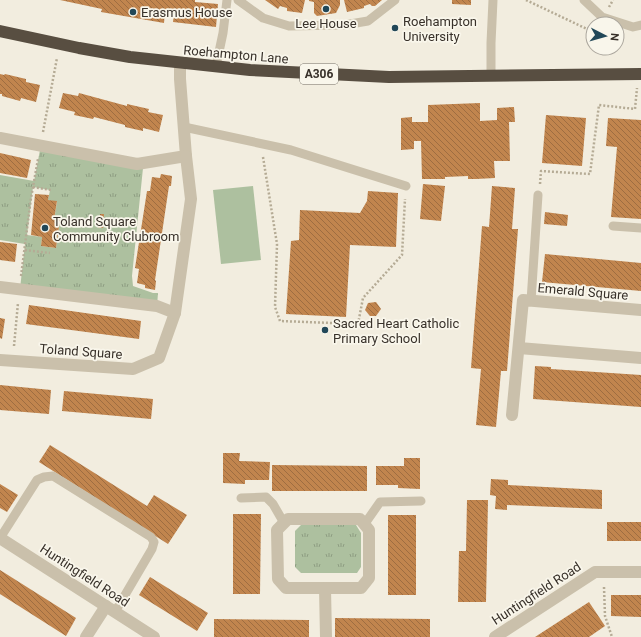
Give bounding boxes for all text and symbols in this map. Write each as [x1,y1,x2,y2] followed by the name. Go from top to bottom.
[321,4,331,14] marker: Lee House
[141,5,232,20] place label: Erasmus House
[128,7,138,17] marker: Erasmus House
[403,14,477,44] place label: Roehampton University
[295,16,357,31] place label: Lee House
[585,16,625,56] north arrow
[390,23,400,33] marker: Roehampton University
[608,32,621,42] text: N
[183,42,289,67] street label: Roehampton Lane
[300,64,338,84] road number: A306
[53,214,179,244] place label: Toland Square Community Clubroom
[40,223,50,233] marker: Toland Square Community Clubroom
[537,280,629,303] street label: Emerald Square
[333,316,459,346] place label: Sacred Heart Catholic Primary School
[320,325,330,335] marker: Sacred Heart Catholic Primary School
[39,341,123,362] street label: Toland Square
[37,541,132,610] street label: Huntingfield Road
[489,559,584,628] street label: Huntingfield Road

